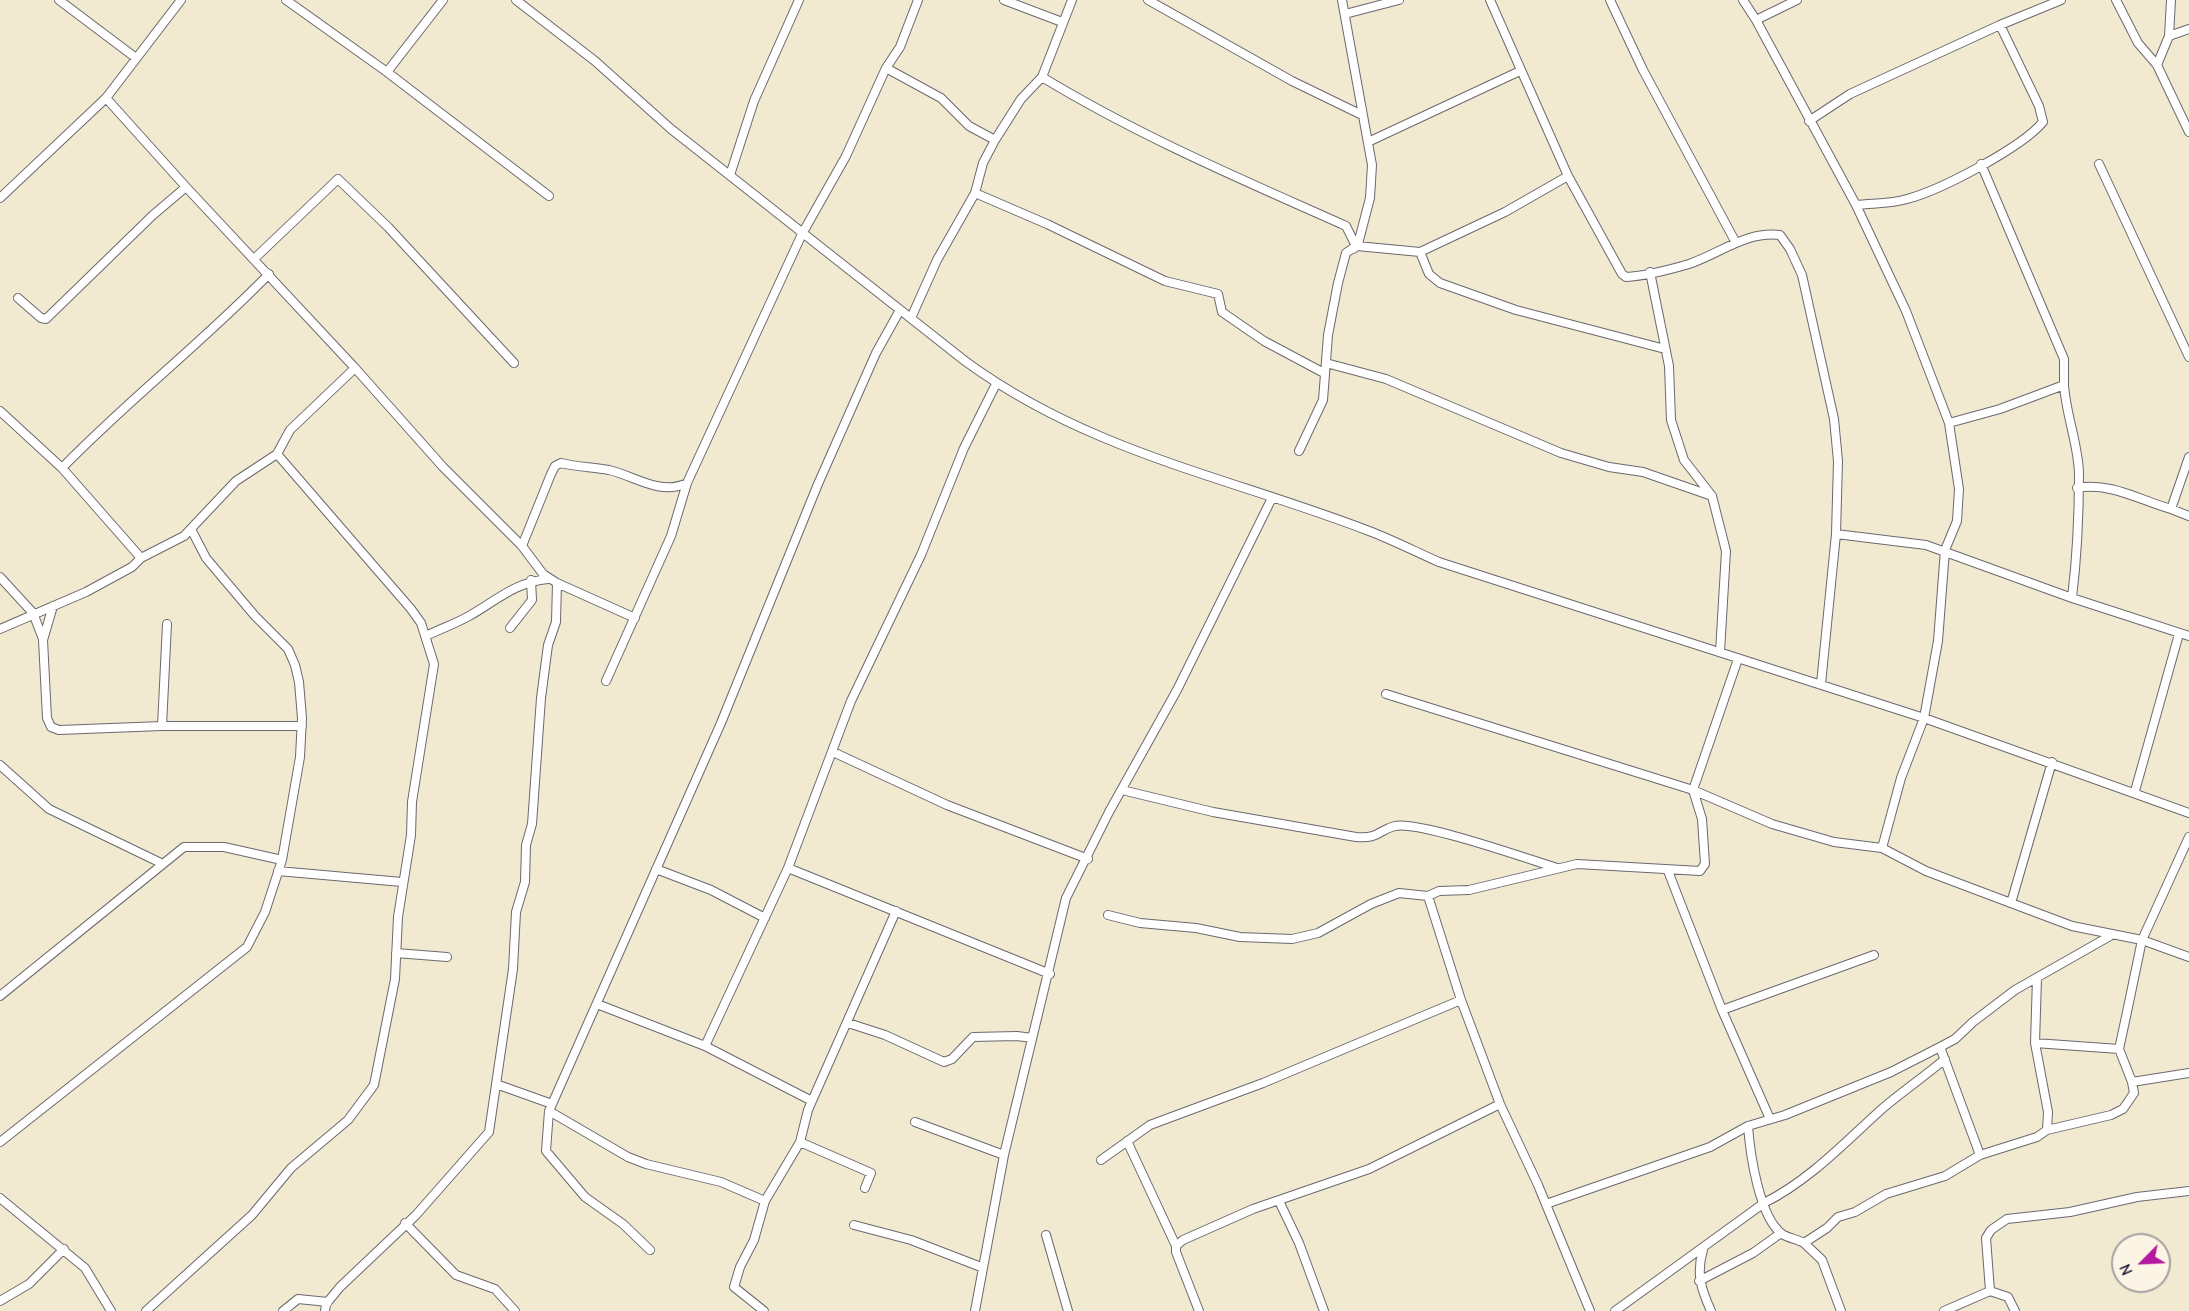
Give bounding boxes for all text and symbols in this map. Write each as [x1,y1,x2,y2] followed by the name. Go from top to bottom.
[2111,1233,2171,1293] north arrow
[2116,1261,2137,1278] text: N

